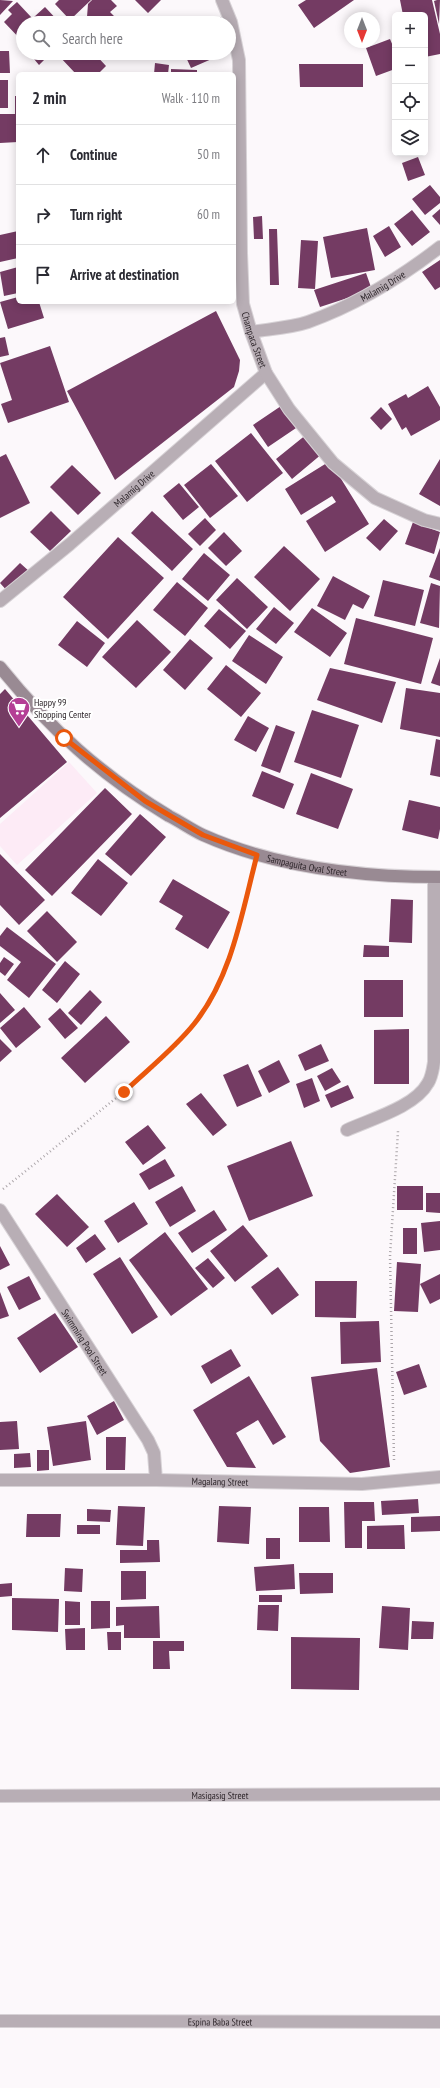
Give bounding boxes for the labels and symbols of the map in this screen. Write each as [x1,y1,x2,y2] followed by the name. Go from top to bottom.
[344,12,380,48] north arrow
[358,268,408,305] street label: Malamig Drive
[239,310,270,370] street label: Champaca Street
[111,467,157,510] street label: Malamig Drive
[6,695,32,728] supermarket icon: Happy 99 Shopping Center
[34,696,91,721] place label: Happy 99 Shopping Center
[55,729,73,747] route start
[265,852,348,879] street label: Sampaguita Oval Street
[115,1083,133,1101] route end
[58,1307,111,1378] street label: Swimming Pool Street
[192,1475,249,1489] street label: Magalang Street
[191,1789,249,1802] street label: Masigasig Street
[188,2015,253,2029] street label: Espina Baba Street

